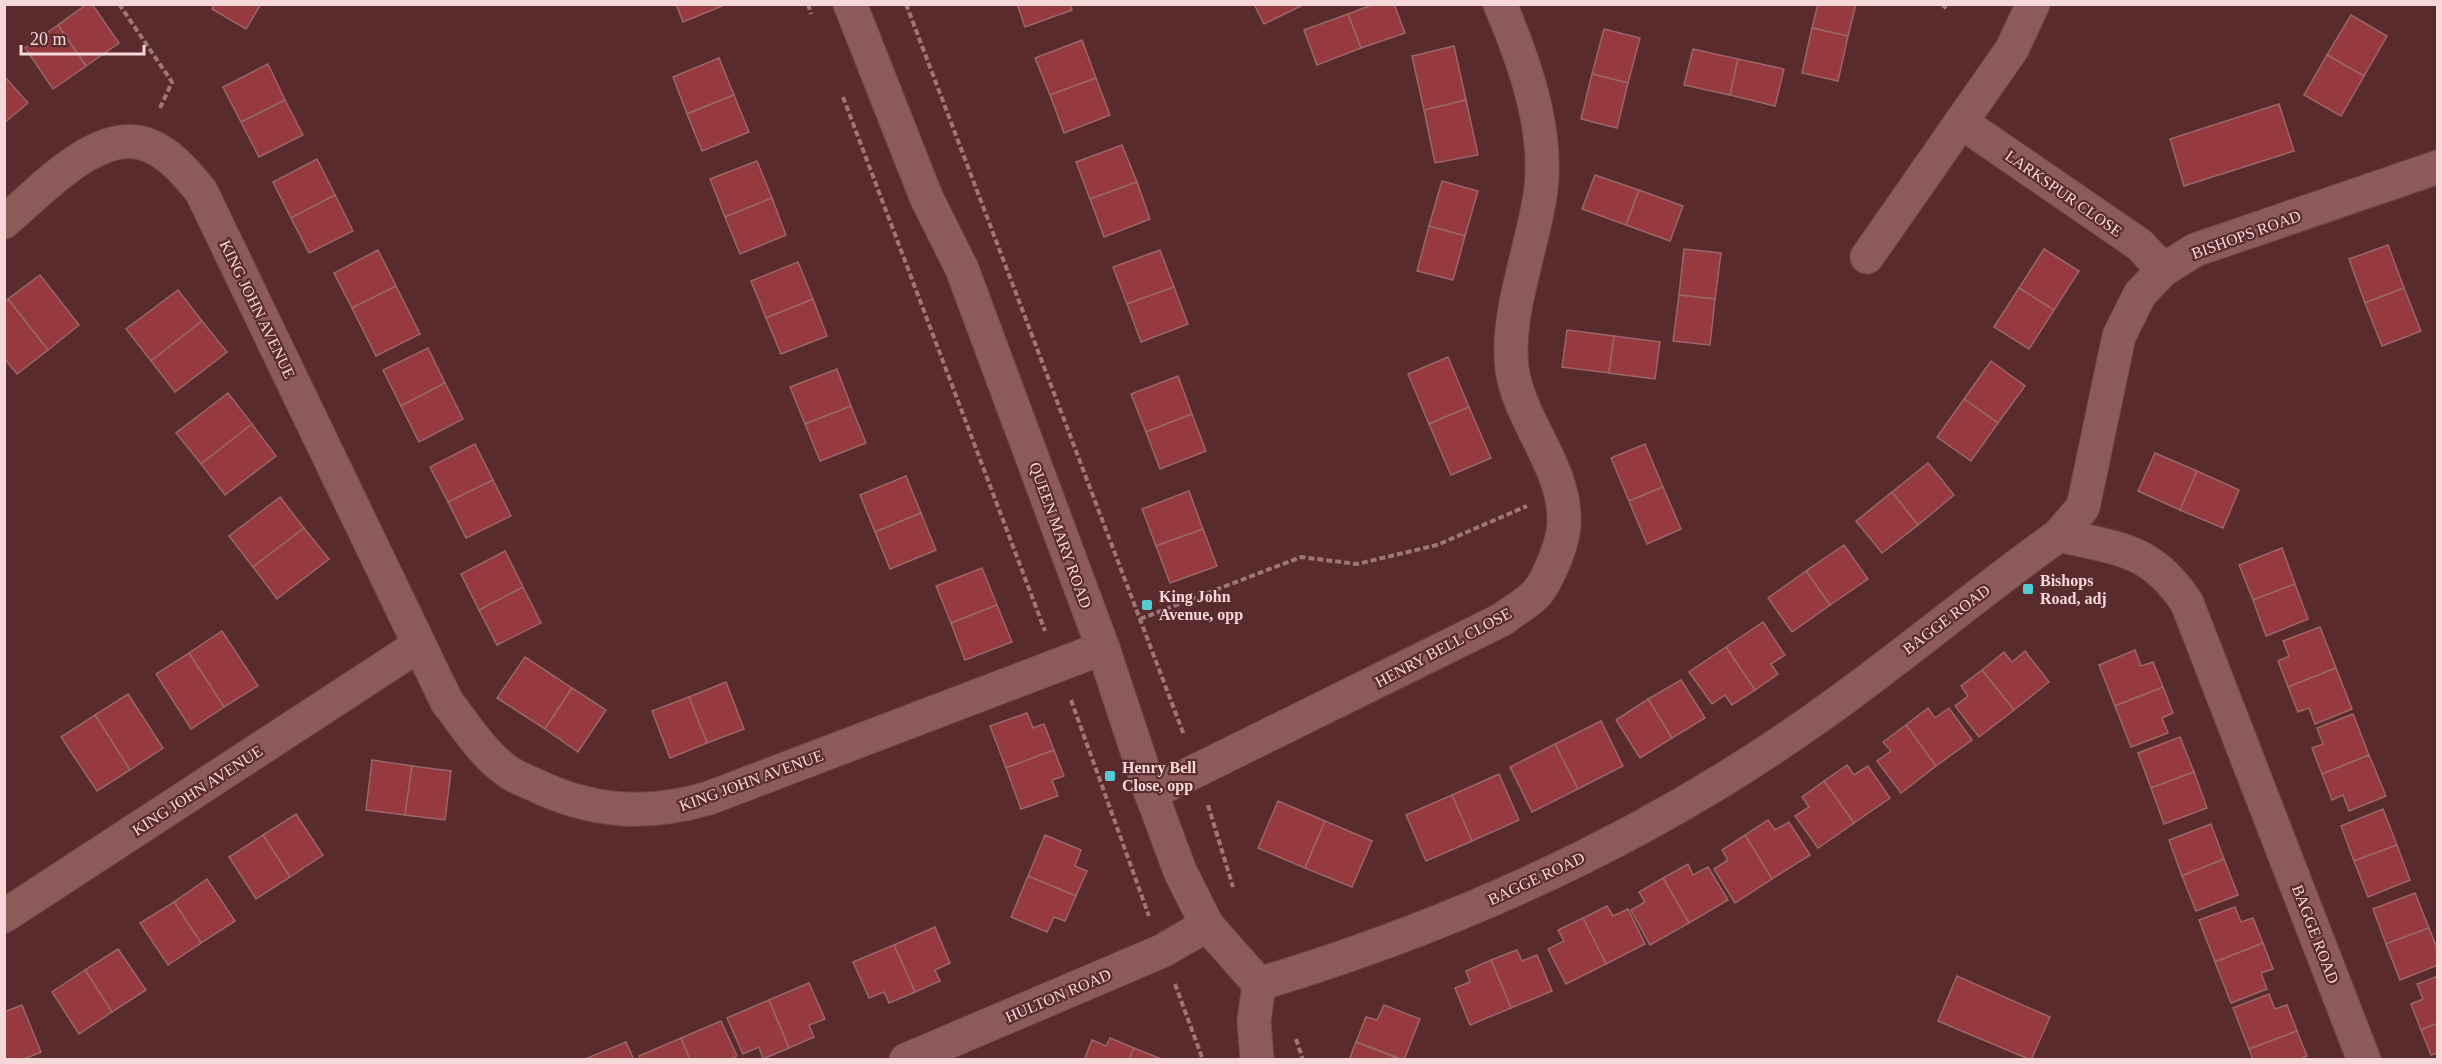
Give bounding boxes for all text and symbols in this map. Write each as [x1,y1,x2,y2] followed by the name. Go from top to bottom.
[21,18,144,56] scale bar
[30,29,67,49] text: 20 m
[2002,147,2125,240] street label: LARKSPUR CLOSE
[2189,207,2303,262] street label: BISHOPS ROAD
[217,237,298,381] street label: KING JOHN AVENUE
[1026,460,1095,610] street label: QUEEN MARY ROAD
[2040,572,2107,608] place label: Bishops Road, adj
[1899,581,1993,658] street label: BAGGE ROAD
[2021,582,2035,596] marker: Bishops Road, adj
[1159,588,1243,624] place label: King John Avenue, opp
[1140,598,1154,612] marker: King John Avenue, opp
[1372,604,1514,691] street label: HENRY BELL CLOSE
[129,742,266,839] street label: KING JOHN AVENUE
[677,747,825,814] street label: KING JOHN AVENUE
[1122,759,1197,795] place label: Henry Bell Close, opp
[1103,769,1117,783] marker: Henry Bell Close, opp
[1485,849,1587,908] street label: BAGGE ROAD
[2289,882,2342,986] street label: BAGGE ROAD
[1003,965,1114,1025] street label: HULTON ROAD

